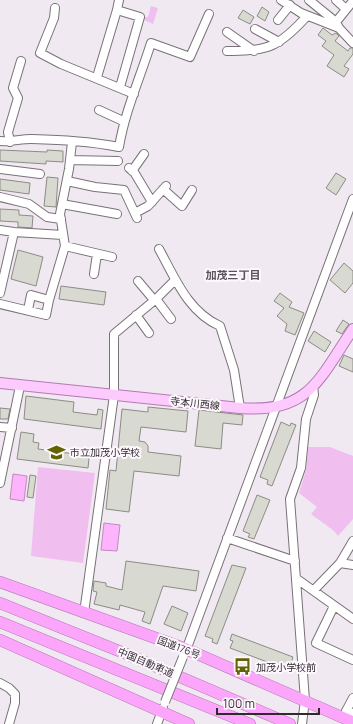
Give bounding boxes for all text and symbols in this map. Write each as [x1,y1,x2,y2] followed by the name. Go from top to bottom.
[206,267,261,282] district label: 加茂三丁目
[169,393,221,413] street label: 寺本川西線
[47,442,67,462] school or university icon: 市立加茂小学校
[70,445,140,459] place label: 市立加茂小学校
[155,632,203,662] street label: 国道176号
[116,644,176,680] street label: 中国自動車道
[233,657,253,677] bus stop icon: 加茂小学校前
[256,660,316,674] place label: 加茂小学校前
[217,690,319,716] scale bar
[223,695,255,712] text: 100 m

